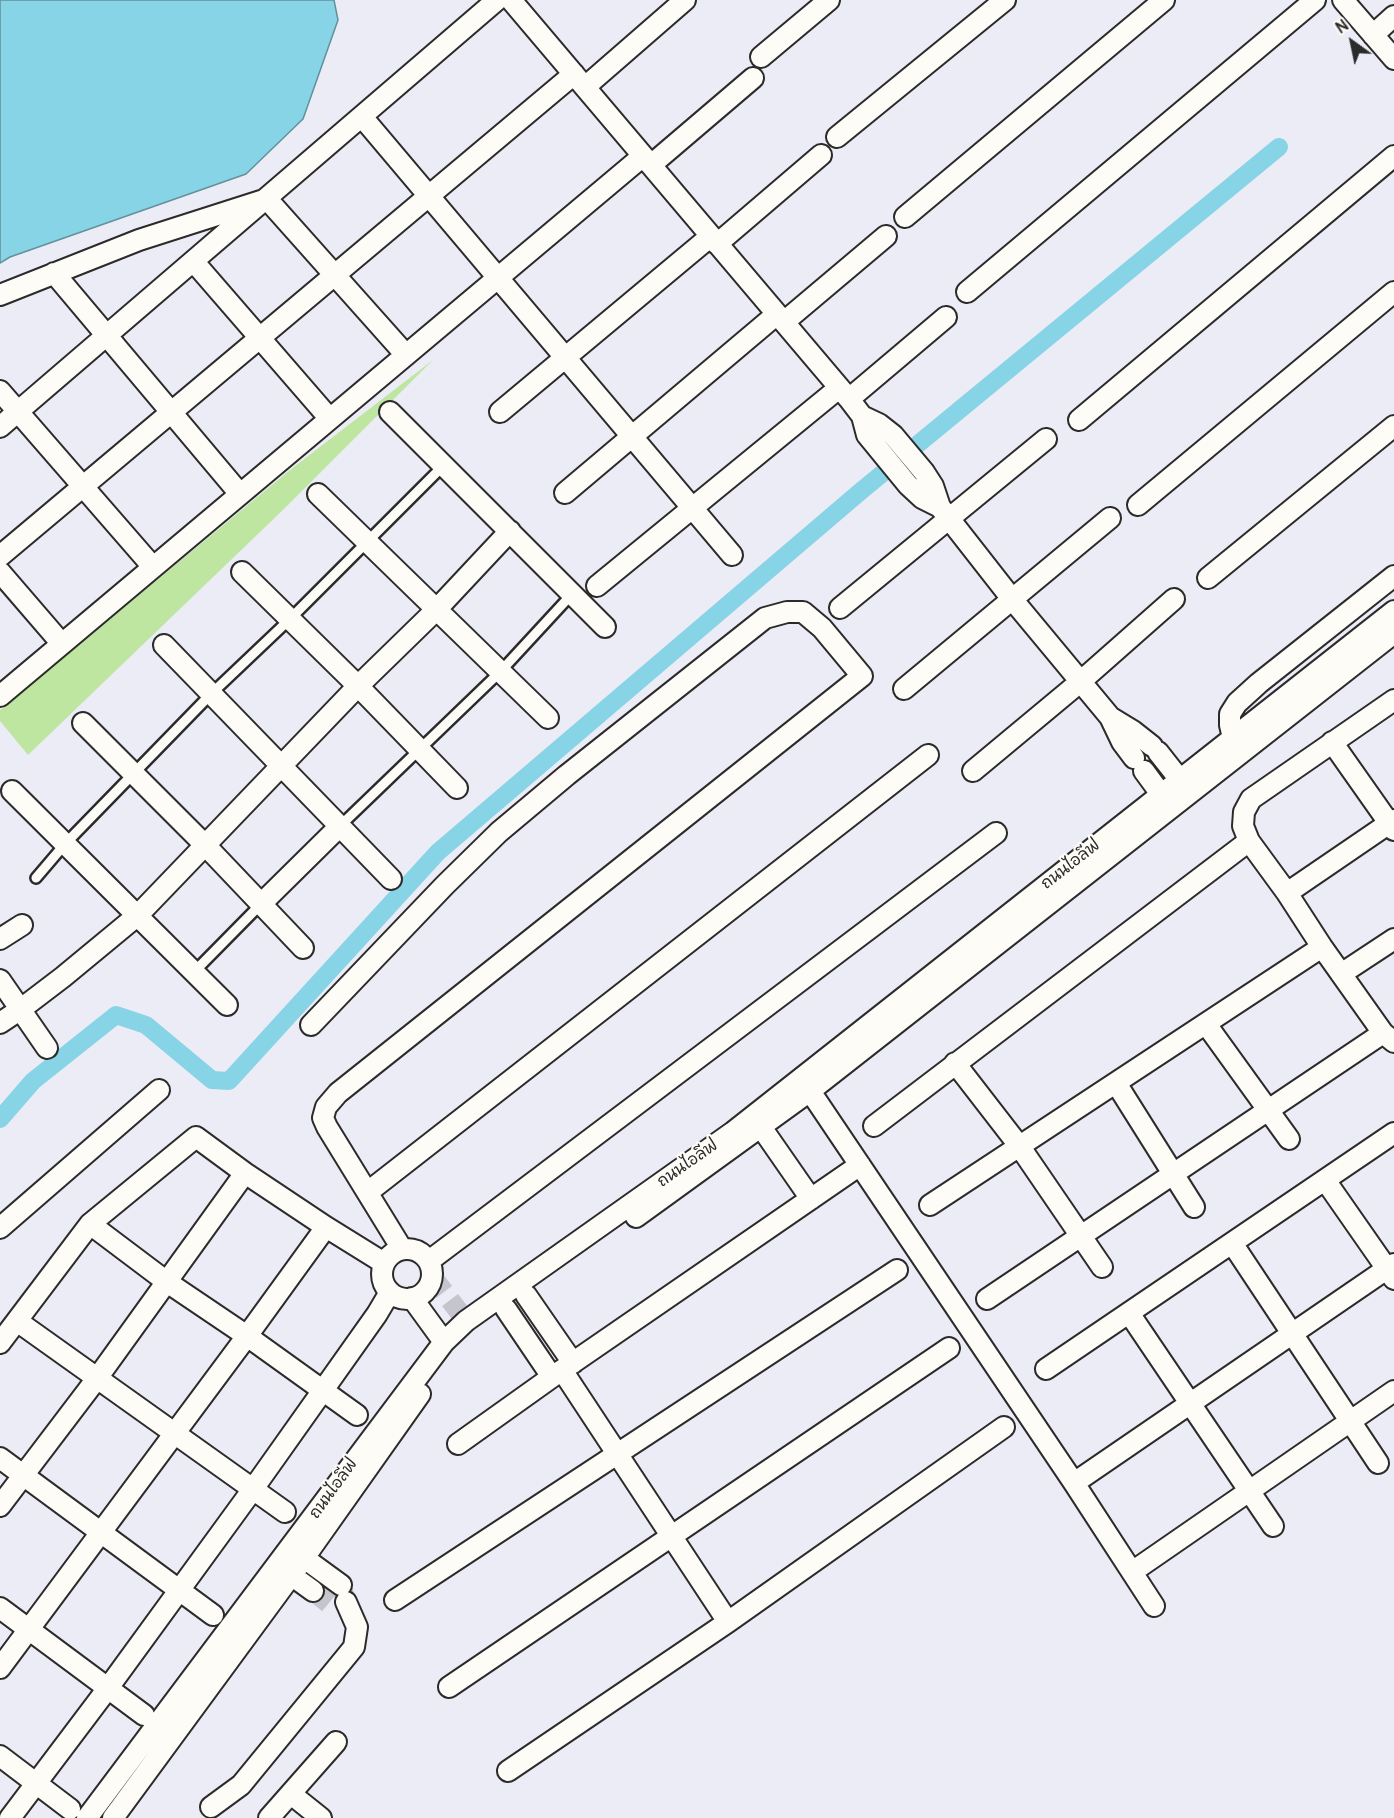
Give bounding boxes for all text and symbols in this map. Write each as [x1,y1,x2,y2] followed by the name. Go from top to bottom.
[1322,12,1382,72] north arrow
[1332,16,1352,38] text: N
[1038,836,1104,894] street label: ถนนไอลีฟ
[654,1136,722,1192] street label: ถนนไอลีฟ
[306,1455,362,1523] street label: ถนนไอลีฟ

